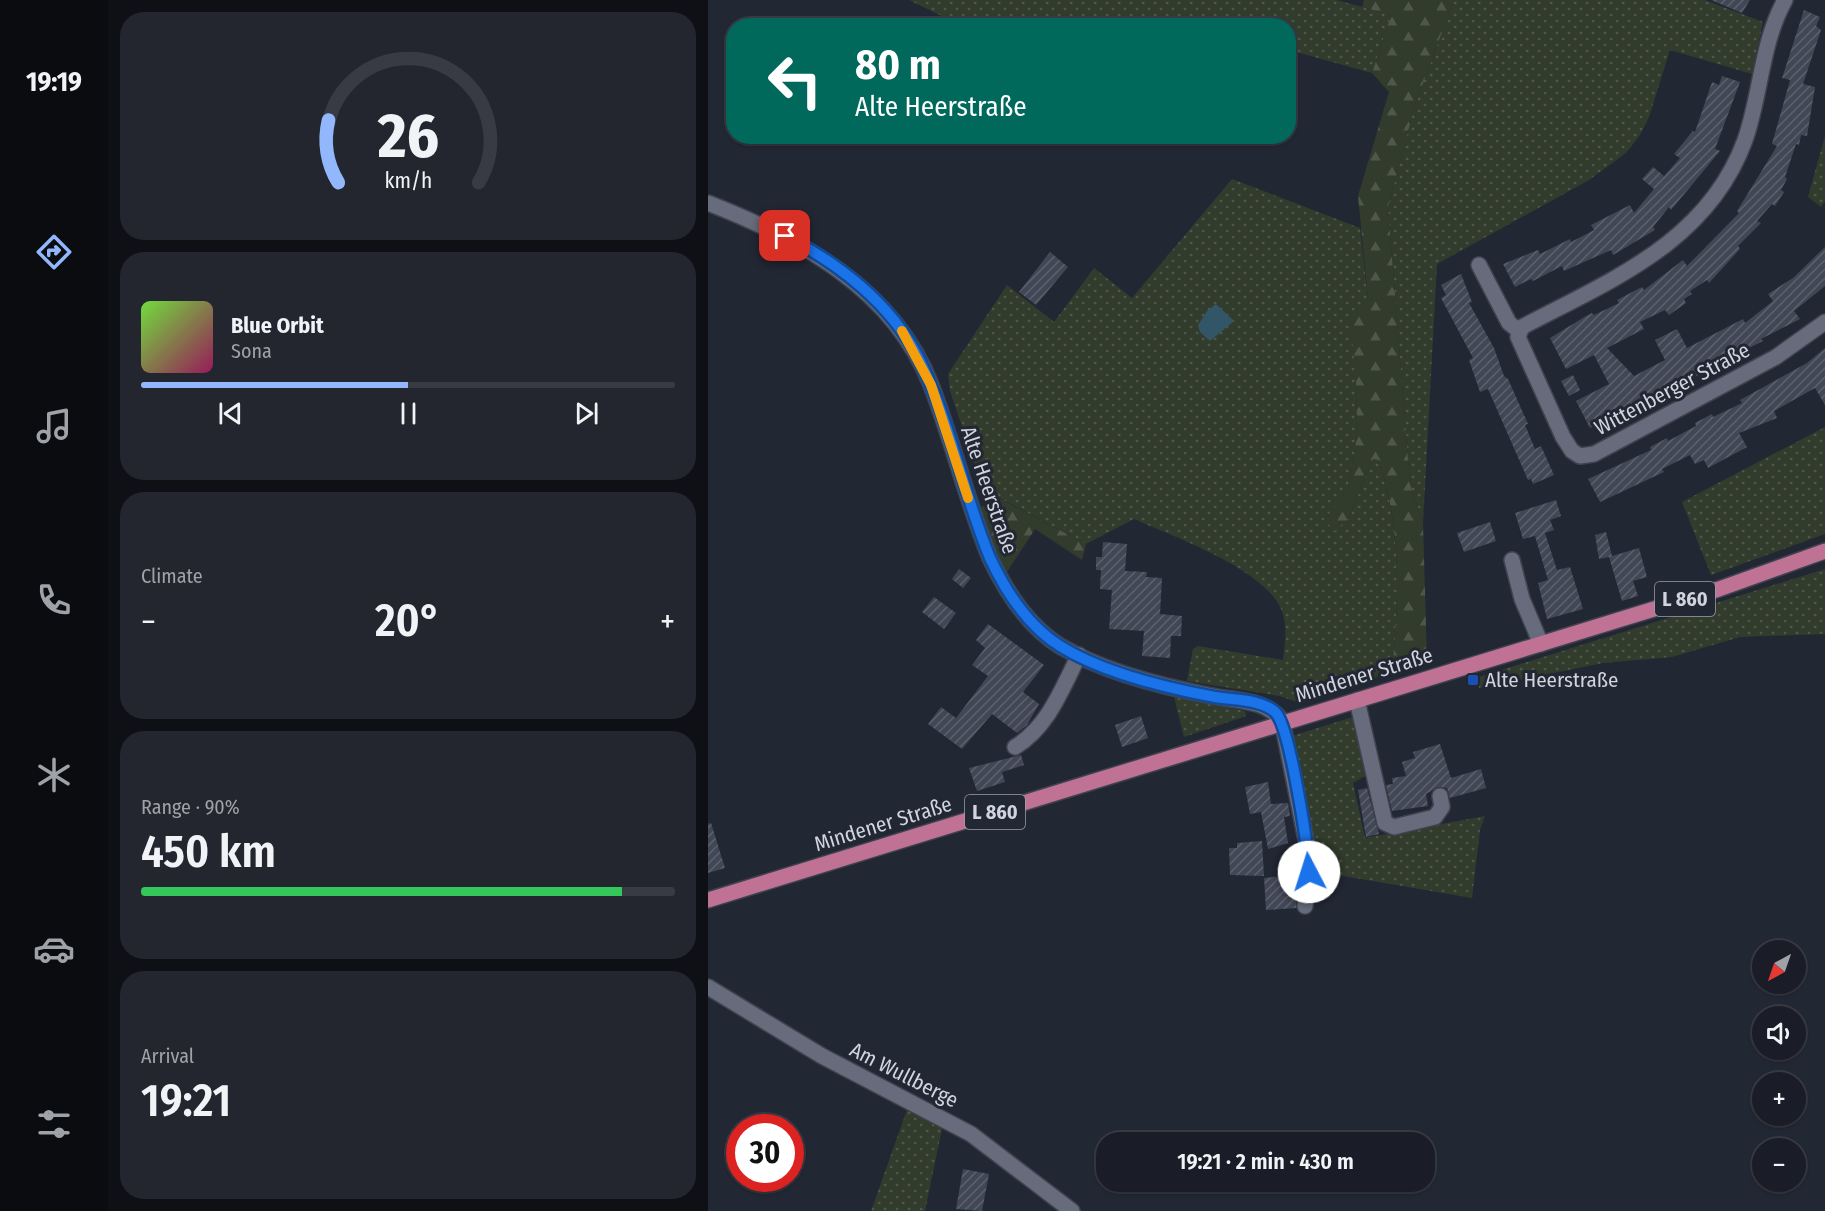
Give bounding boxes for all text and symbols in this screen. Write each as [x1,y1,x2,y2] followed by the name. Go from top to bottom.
[855,40,941,90] text: 80 m
[756,42,834,120] icon: left
[26,66,82,98] text: 19:19
[855,91,1026,123] text: Alte Heerstraße
[376,99,439,174] text: 26
[384,168,432,194] text: km/h
[759,210,810,261] pin
[768,219,801,252] icon: arrive
[33,231,75,273] icon: directions
[231,312,324,339] text: Blue Orbit
[1590,337,1754,441] street label: Wittenberger Straße
[231,339,272,363] text: Sona
[214,397,247,430] icon: previous
[392,397,425,430] icon: pause
[570,397,603,430] icon: next
[33,405,75,447] icon: music
[955,423,1023,557] street label: Alte Heerstraße
[141,564,203,588] text: Climate
[33,579,75,621] icon: phone
[1655,582,1715,616] road number: L 860
[375,594,441,648] text: 20°
[141,602,156,642] text: −
[660,602,675,642] text: +
[1292,642,1436,708] street label: Mindener Straße
[1485,667,1618,693] place label: Alte Heerstraße
[1466,673,1480,687] marker: Alte Heerstraße
[33,754,75,796] icon: climate
[811,791,955,857] street label: Mindener Straße
[141,795,240,819] text: Range · 90%
[965,795,1025,829] road number: L 860
[141,825,276,879] text: 450 km
[1277,840,1341,904] position arrow
[33,928,75,970] icon: car
[1752,940,1806,994] north arrow
[1752,940,1806,1192] map controls
[1752,1006,1806,1060] button: sound
[845,1037,963,1113] street label: Am Wullberge
[141,1044,194,1068] text: Arrival
[1752,1072,1806,1126] button: +
[141,1074,231,1128] text: 19:21
[33,1103,75,1145] icon: filters
[726,1114,804,1192] speed limit sign: 30
[1752,1138,1806,1192] button: −
[1177,1148,1354,1175] text: 19:21 · 2 min · 430 m

